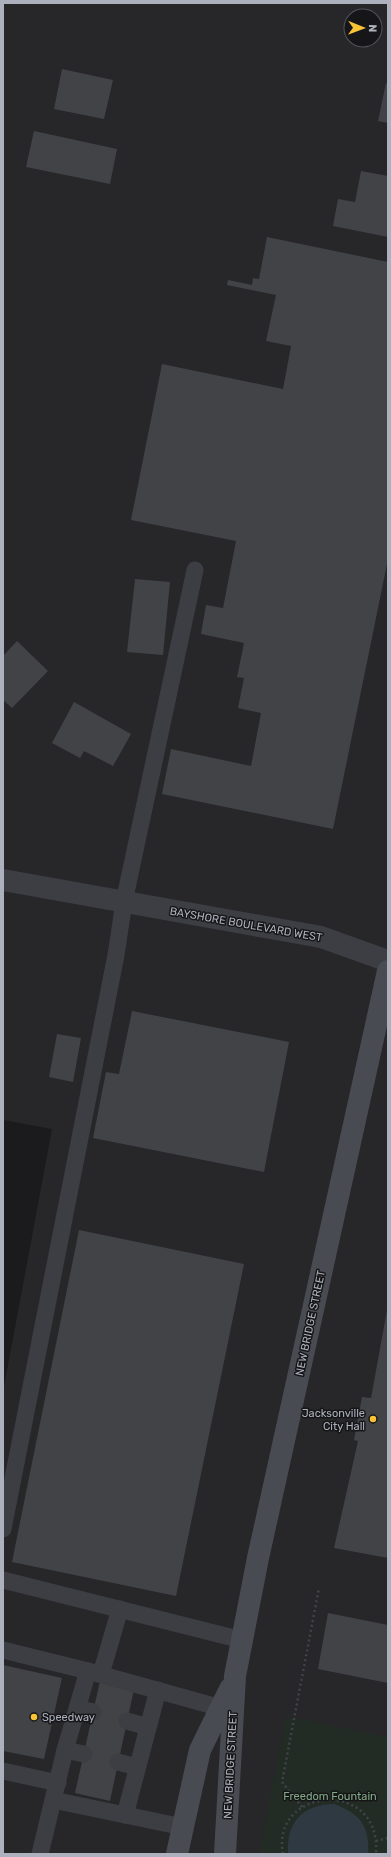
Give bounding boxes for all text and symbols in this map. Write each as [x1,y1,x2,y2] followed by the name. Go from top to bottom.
[343,8,383,48] north arrow
[366,24,379,32] text: N
[169,905,324,944] street label: BAYSHORE BOULEVARD WEST
[293,1268,328,1377] street label: NEW BRIDGE STREET
[302,1407,365,1433] place label: Jacksonville City Hall
[368,1414,378,1424] marker: Jacksonville City Hall
[221,1710,240,1819] street label: NEW BRIDGE STREET
[42,1711,95,1724] place label: Speedway
[29,1712,39,1722] marker: Speedway
[283,1790,377,1803] park label: Freedom Fountain

